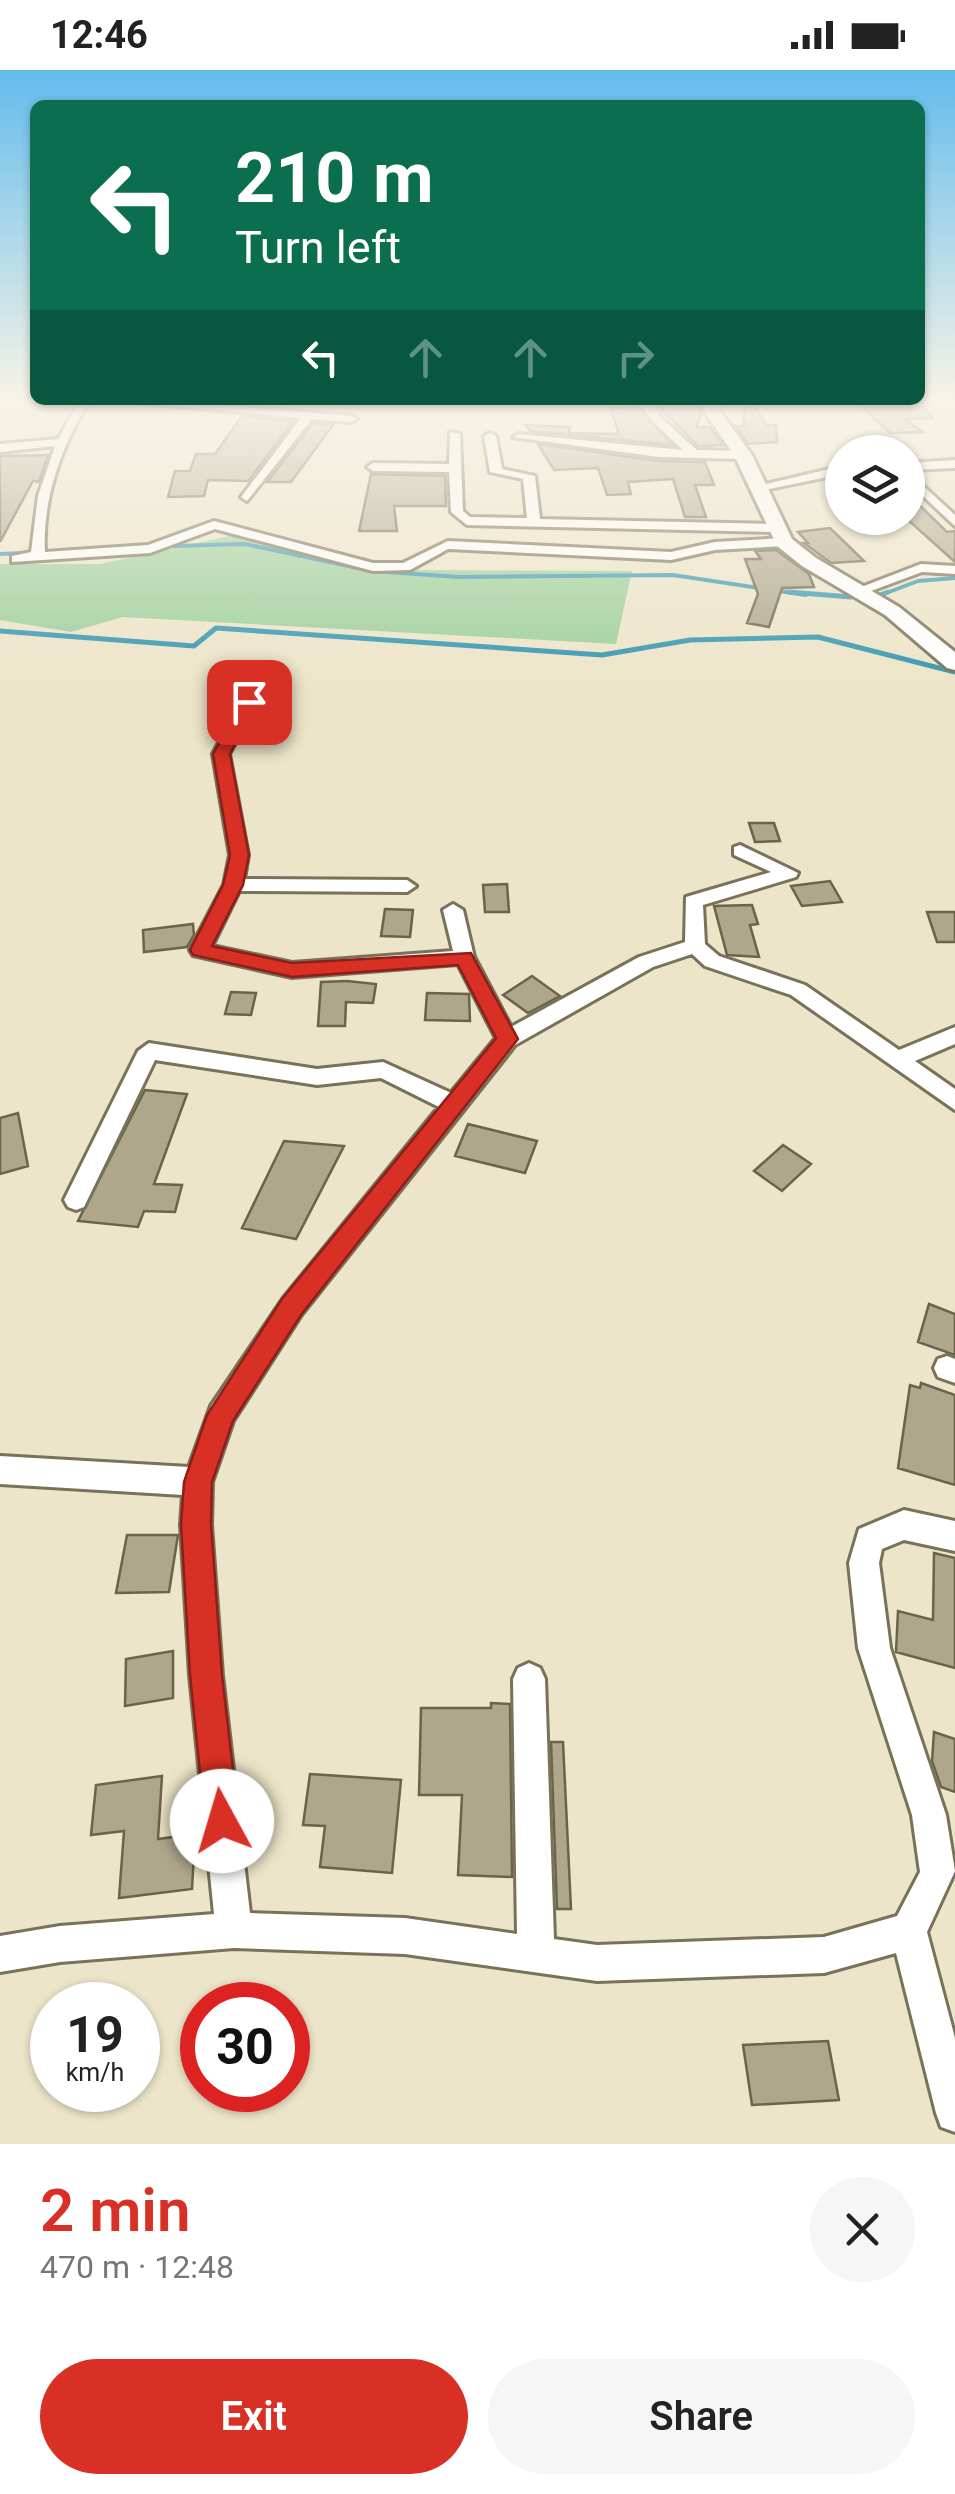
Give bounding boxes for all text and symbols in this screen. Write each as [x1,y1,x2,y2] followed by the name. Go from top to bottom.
[50,13,148,57] text: 12:46
[235,137,434,219] text: 210 m
[70,140,200,270] icon: left
[235,221,401,274] text: Turn left
[293,330,348,385] icon: left
[398,330,453,385] icon: ahead
[503,330,558,385] icon: ahead
[608,330,663,385] icon: right
[825,435,925,535] map controls
[825,435,925,535] button: layers
[207,660,292,745] pin
[222,675,277,730] icon: arrive
[170,1769,274,1873] position arrow
[180,1982,310,2112] speed limit sign: 30
[66,2006,124,2064] text: 19
[66,2058,124,2087] text: km/h
[40,2175,190,2246] text: 2 min
[810,2177,915,2282] button: close
[40,2248,234,2286] text: 470 m · 12:48
[40,2359,468,2474] button: Exit
[488,2359,915,2474] button: Share

